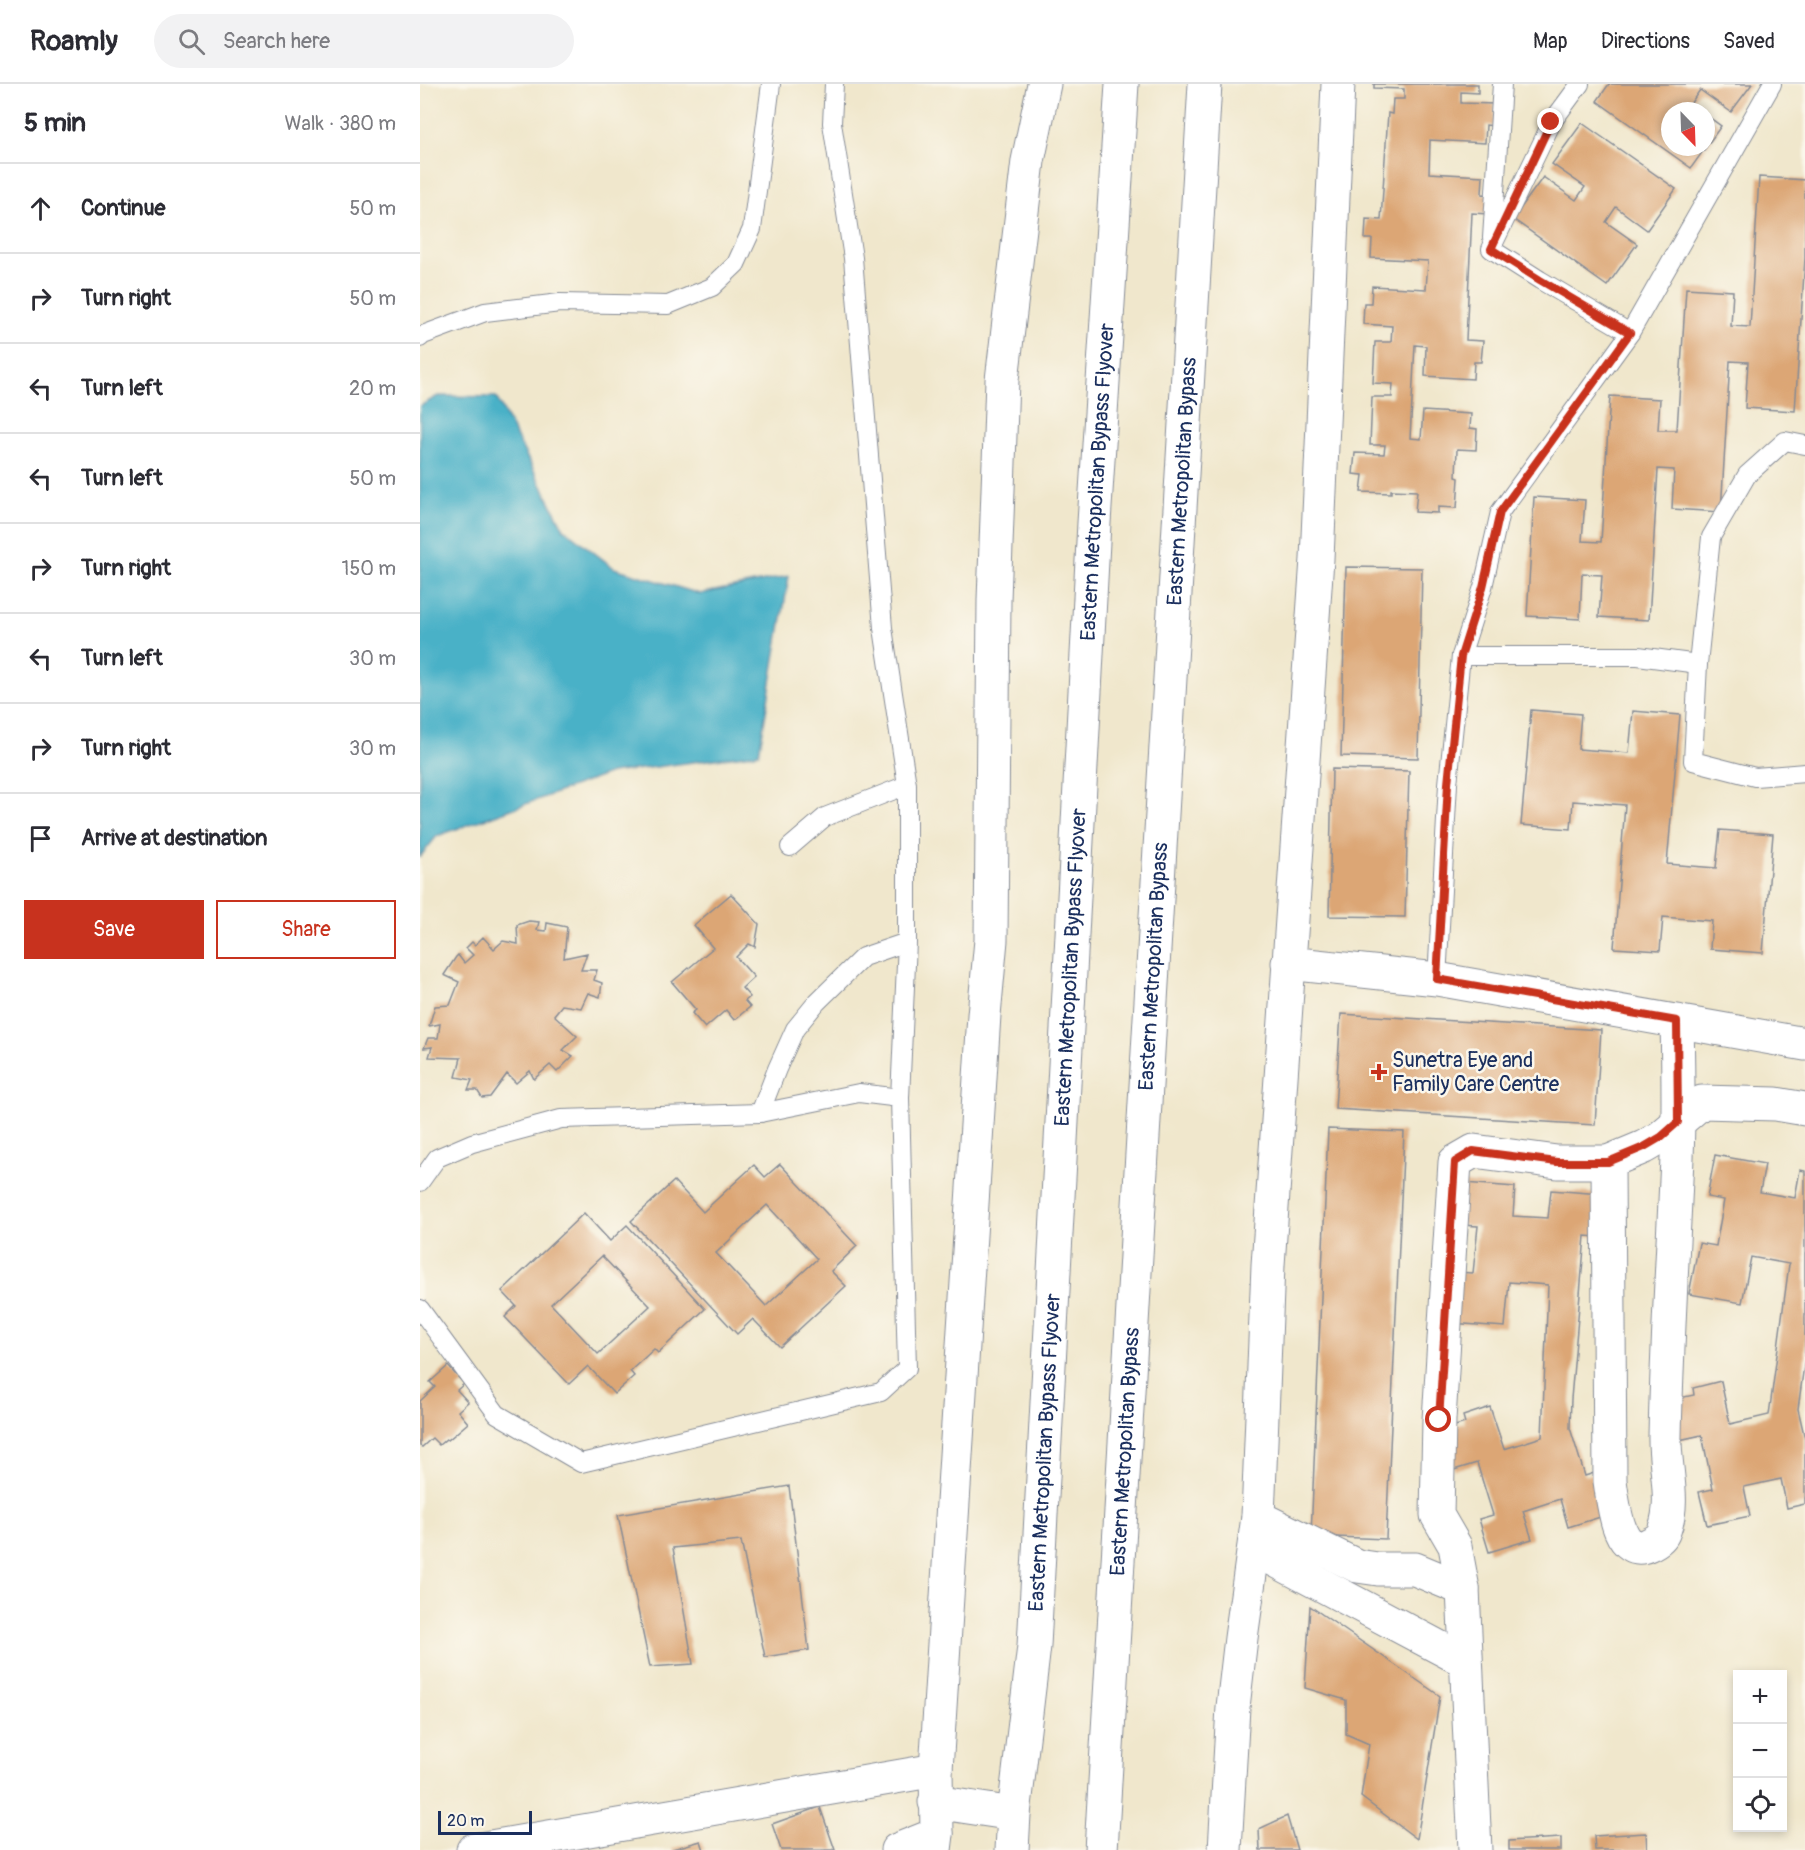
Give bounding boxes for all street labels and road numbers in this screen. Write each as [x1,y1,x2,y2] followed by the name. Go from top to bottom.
[1075,322,1121,642] street label: Eastern Metropolitan Bypass Flyover
[1161,356,1203,606] street label: Eastern Metropolitan Bypass
[1049,807,1093,1127] street label: Eastern Metropolitan Bypass Flyover
[1133,841,1174,1092] street label: Eastern Metropolitan Bypass
[1023,1292,1067,1612] street label: Eastern Metropolitan Bypass Flyover
[1104,1326,1146,1577] street label: Eastern Metropolitan Bypass

